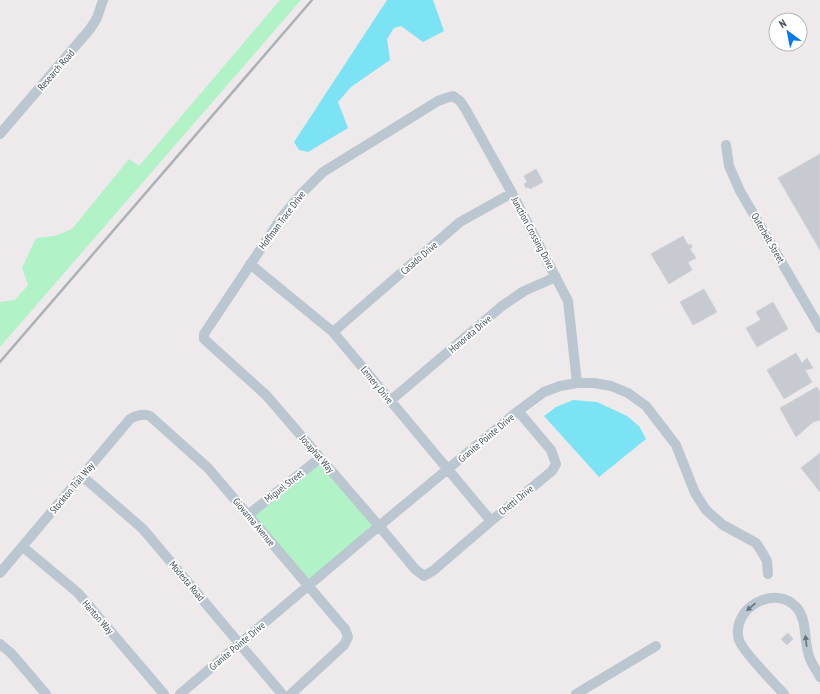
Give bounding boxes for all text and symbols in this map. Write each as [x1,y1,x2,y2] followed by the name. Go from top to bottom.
[768,12,808,52] north arrow
[776,16,789,31] text: N
[35,47,77,93] street label: Research Road
[256,188,308,252] street label: Hoffman Trace Drive
[508,194,557,271] street label: Junction Crossing Drive
[748,211,788,266] street label: Outerbelt Street
[398,238,440,278] street label: Casado Drive
[446,312,494,356] street label: Honorata Drive
[358,363,396,407] street label: Lemery Drive
[455,411,517,465] street label: Granite Pointe Drive
[296,432,337,476] street label: Josaphat Way
[47,460,97,516] street label: Stockton Trail Way
[262,466,307,505] street label: Miguel Street
[496,482,536,518] street label: Chetti Drive
[230,495,278,549] street label: Giovanna Avenue
[166,558,208,604] street label: Modesta Road
[80,597,117,637] street label: Hanton Way
[746,602,756,612] one-way arrow
[206,619,268,673] street label: Granite Pointe Drive
[803,635,809,647] one-way arrow

